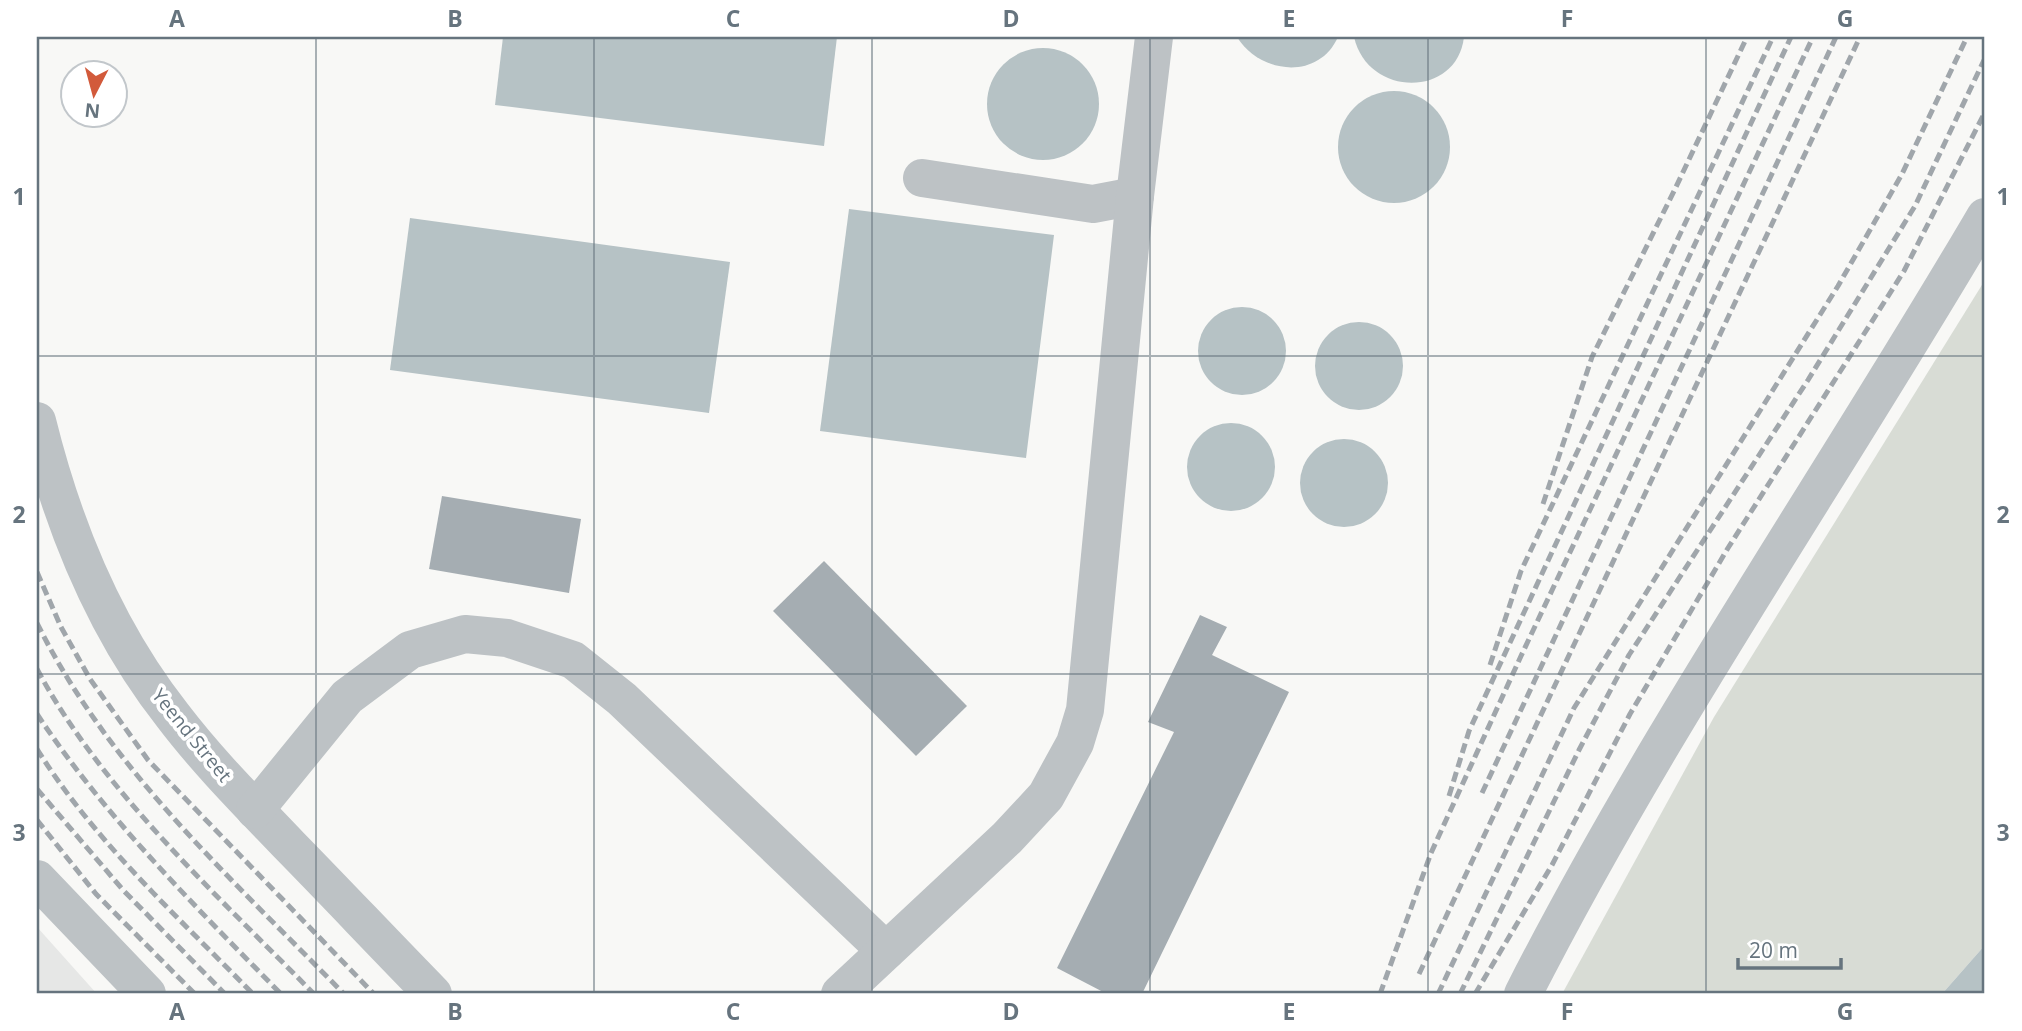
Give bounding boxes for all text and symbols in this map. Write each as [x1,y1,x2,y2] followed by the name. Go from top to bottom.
[169,2,185,34] text: A
[447,2,463,34] text: B
[726,2,740,34] text: C
[1002,2,1020,34] text: D
[1283,2,1295,34] text: E
[1561,2,1573,34] text: F
[1837,2,1853,34] text: G
[60,60,130,130] north arrow
[83,97,101,125] text: N
[12,180,26,212] text: 1
[1996,180,2010,212] text: 1
[12,498,26,530] text: 2
[1996,498,2010,530] text: 2
[146,683,238,787] street label: Yeend Street
[12,816,26,848] text: 3
[1996,816,2010,848] text: 3
[1738,926,1842,970] scale bar
[1749,936,1798,964] text: 20 m
[169,995,185,1027] text: A
[447,995,463,1027] text: B
[726,995,740,1027] text: C
[1002,995,1020,1027] text: D
[1283,995,1295,1027] text: E
[1561,995,1573,1027] text: F
[1837,995,1853,1027] text: G

